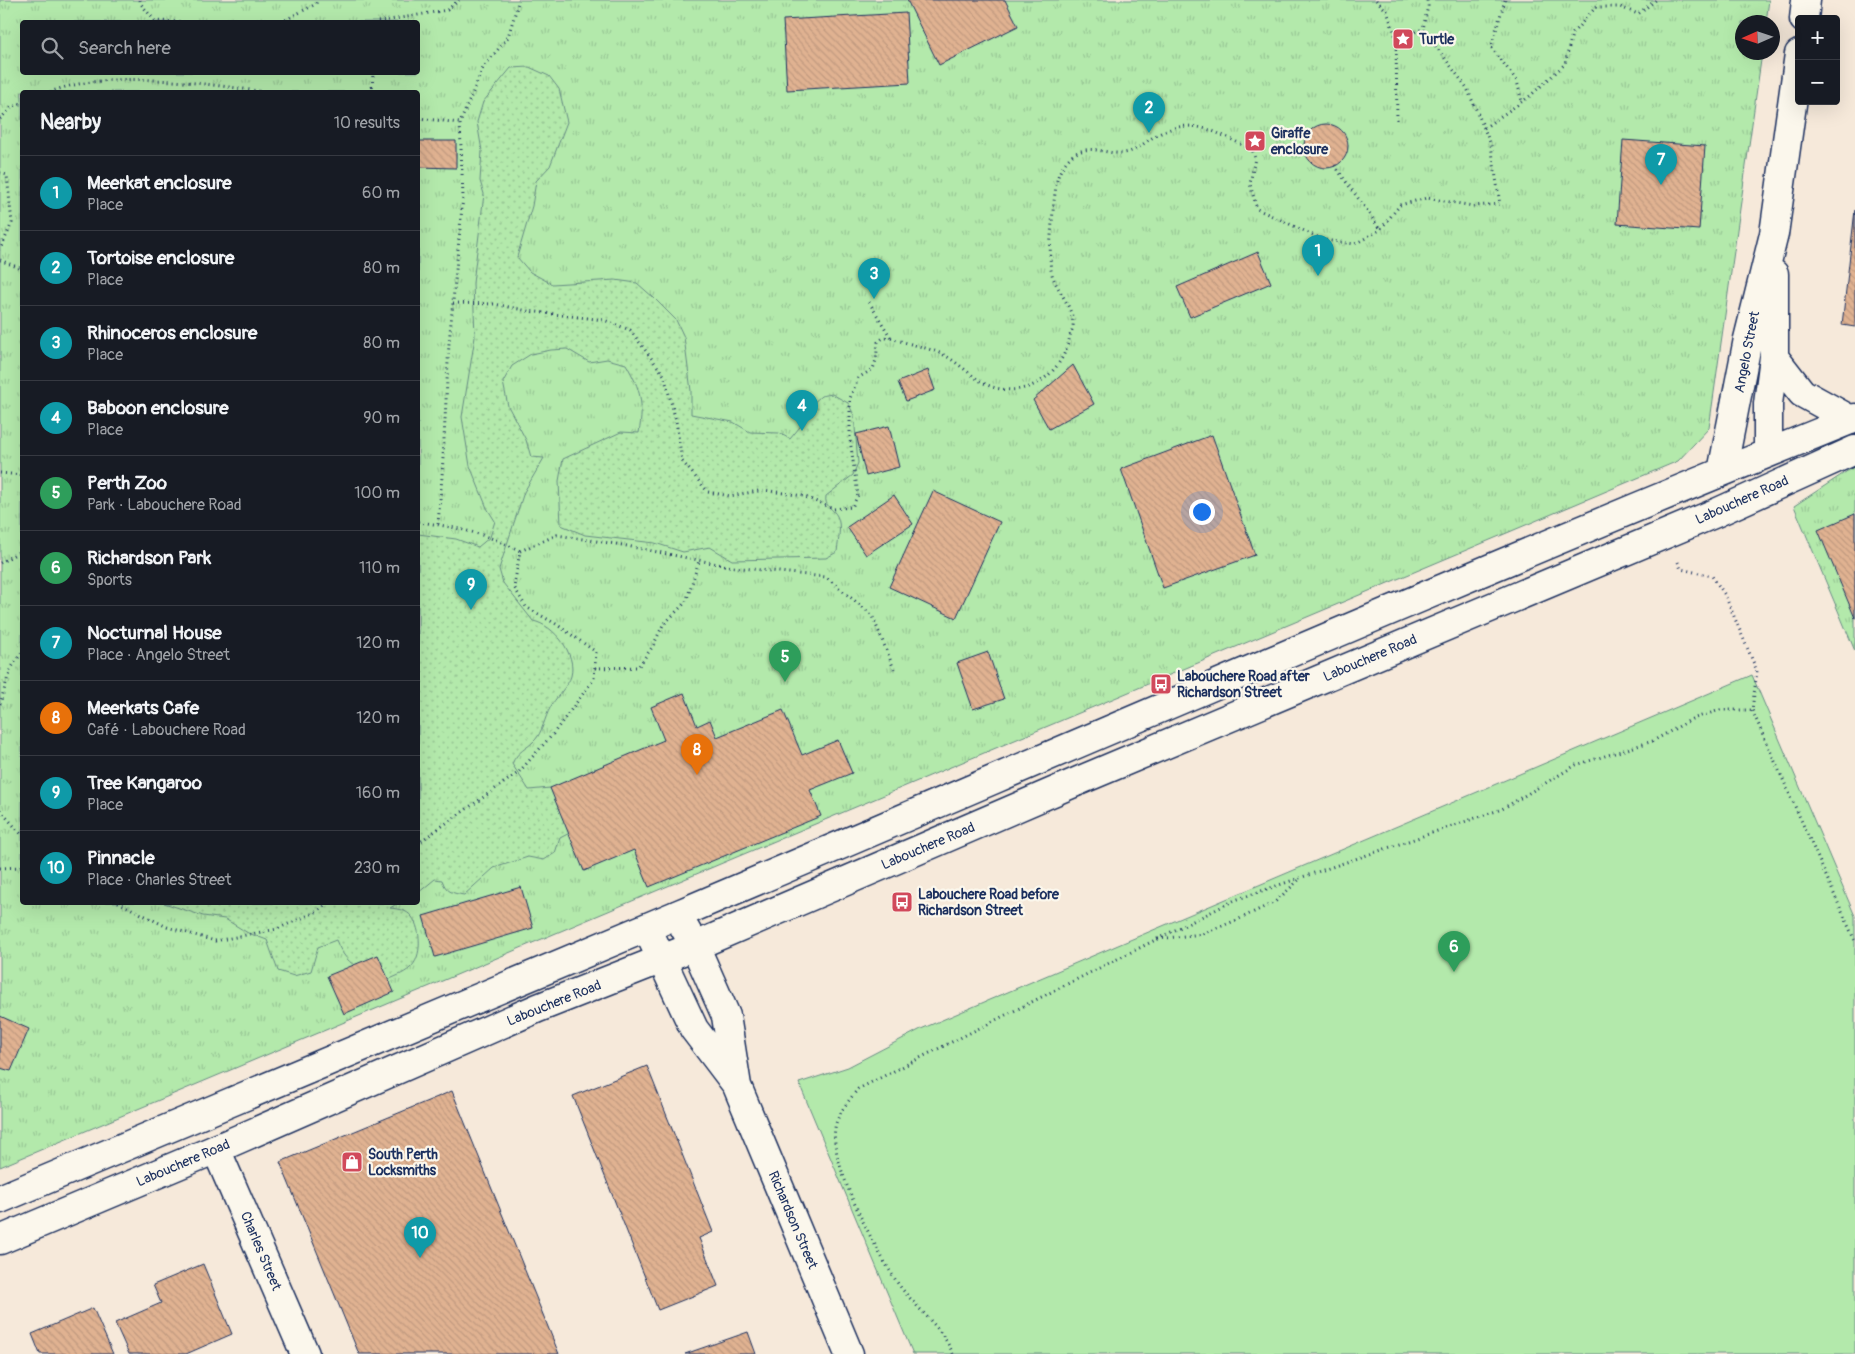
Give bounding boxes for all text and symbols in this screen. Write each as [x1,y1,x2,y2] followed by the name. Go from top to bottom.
[1735,15,1780,60] north arrow
[1795,15,1840,105] map controls
[1795,15,1840,60] button: +
[20,20,420,75] search box
[1391,27,1415,51] place icon: Turtle
[1418,31,1455,48] place label: Turtle
[38,34,66,62] icon: search
[78,36,171,60] text: Search here
[1795,60,1840,105] button: −
[1133,92,1165,133] pin: 2
[40,109,101,136] text: Nearby
[334,113,400,133] text: 10 results
[1270,125,1329,158] place label: Giraffe enclosure
[1243,129,1267,153] place icon: Giraffe enclosure
[1645,144,1677,185] pin: 7
[87,171,232,195] text: Meerkat enclosure
[53,183,59,203] text: 1
[362,183,400,203] text: 60 m
[87,195,123,215] text: Place
[1302,235,1334,276] pin: 1
[87,246,234,270] text: Tortoise enclosure
[52,258,60,278] text: 2
[363,258,400,278] text: 80 m
[858,258,890,299] pin: 3
[87,270,123,290] text: Place
[1731,309,1763,394] street label: Angelo Street
[87,321,257,345] text: Rhinoceros enclosure
[52,333,60,353] text: 3
[363,333,400,353] text: 80 m
[87,345,123,365] text: Place
[786,390,818,431] pin: 4
[87,396,229,420] text: Baboon enclosure
[51,408,61,428] text: 4
[363,408,400,428] text: 90 m
[87,420,123,440] text: Place
[87,471,167,495] text: Perth Zoo
[1693,472,1791,528] street label: Labouchere Road
[52,483,60,503] text: 5
[354,483,400,503] text: 100 m
[87,495,242,515] text: Park · Labouchere Road
[1189,499,1215,525] your location
[87,546,211,570] text: Richardson Park
[51,558,61,578] text: 6
[359,558,400,578] text: 110 m
[455,569,487,610] pin: 9
[87,570,132,590] text: Sports
[87,621,222,645] text: Nocturnal House
[1321,631,1420,685] street label: Labouchere Road
[52,633,60,653] text: 7
[356,633,400,653] text: 120 m
[769,641,801,682] pin: 5
[87,645,230,665] text: Place · Angelo Street
[1177,668,1311,701] place label: Labouchere Road after Richardson Street
[1149,672,1173,696] bus stop icon: Labouchere Road after Richardson Street
[87,696,199,720] text: Meerkats Cafe
[52,708,60,728] text: 8
[356,708,400,728] text: 120 m
[87,720,246,740] text: Café · Labouchere Road
[681,734,713,775] pin: 8
[87,771,202,795] text: Tree Kangaroo
[52,783,60,803] text: 9
[356,783,400,803] text: 160 m
[87,795,123,815] text: Place
[879,819,978,873] street label: Labouchere Road
[87,846,155,870] text: Pinnacle
[47,858,65,878] text: 10
[354,858,400,878] text: 230 m
[87,870,231,890] text: Place · Charles Street
[918,886,1060,919] place label: Labouchere Road before Richardson Street
[890,890,914,914] bus stop icon: Labouchere Road before Richardson Street
[1438,931,1470,972] pin: 6
[504,976,604,1030] street label: Labouchere Road
[134,1136,233,1190] street label: Labouchere Road
[368,1146,438,1179] place label: South Perth Locksmiths
[340,1150,364,1174] shop icon: South Perth Locksmiths
[765,1168,821,1272] street label: Richardson Street
[237,1209,285,1293] street label: Charles Street
[404,1217,436,1258] pin: 10

